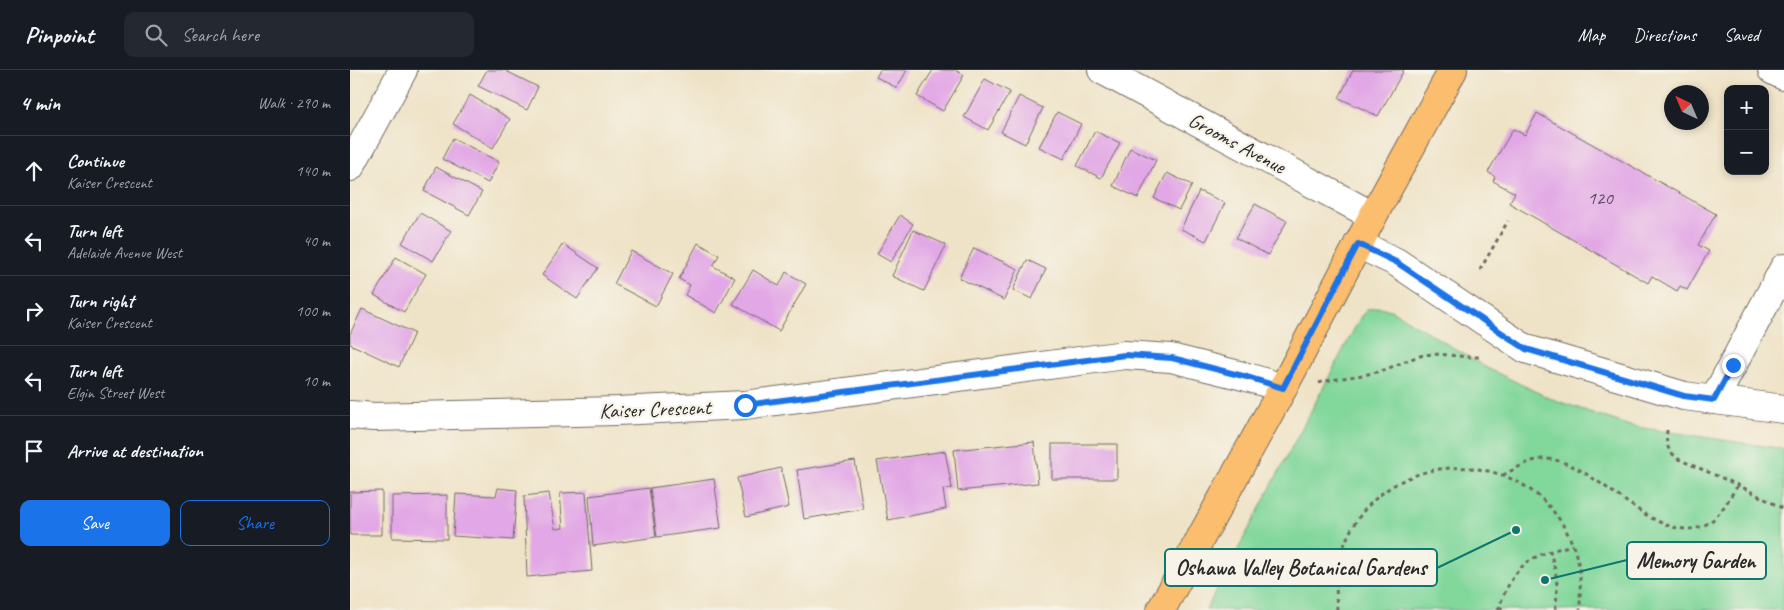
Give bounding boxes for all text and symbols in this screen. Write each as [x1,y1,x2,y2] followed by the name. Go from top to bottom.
[124,12,474,57] search box
[25,20,94,50] text: Pinpoint
[142,21,170,49] icon: search
[182,23,259,47] text: Search here
[1578,24,1605,46] text: Map
[1633,24,1696,46] text: Directions
[1724,24,1759,46] text: Saved
[1664,85,1709,130] north arrow
[1724,85,1769,175] map controls
[1724,85,1769,130] button: +
[20,90,60,116] text: 4 min
[258,93,330,113] text: Walk · 290 m
[1184,107,1291,180] street label: Grooms Avenue
[1724,130,1769,175] button: −
[67,149,124,173] text: Continue
[20,157,48,185] icon: ahead
[296,161,330,181] text: 140 m
[67,173,152,193] text: Kaiser Crescent
[1587,186,1614,210] house number: 120
[67,219,122,243] text: Turn left
[20,227,48,255] icon: left
[303,231,330,251] text: 40 m
[67,243,182,263] text: Adelaide Avenue West
[67,289,134,313] text: Turn right
[20,297,48,325] icon: right
[296,301,330,321] text: 100 m
[67,313,152,333] text: Kaiser Crescent
[1722,354,1745,377] route end
[67,359,122,383] text: Turn left
[20,367,48,395] icon: left
[303,371,330,391] text: 10 m
[67,383,164,403] text: Elgin Street West
[599,394,713,424] street label: Kaiser Crescent
[734,394,757,417] route start
[20,437,48,465] icon: arrive
[67,439,203,463] text: Arrive at destination
[20,500,170,546] button: Save
[180,500,330,546] button: Share
[1627,542,1766,579] callout: Memory Garden
[1637,547,1757,575] text: Memory Garden
[1165,549,1437,586] callout: Oshawa Valley Botanical Gardens
[1175,554,1429,582] text: Oshawa Valley Botanical Gardens

